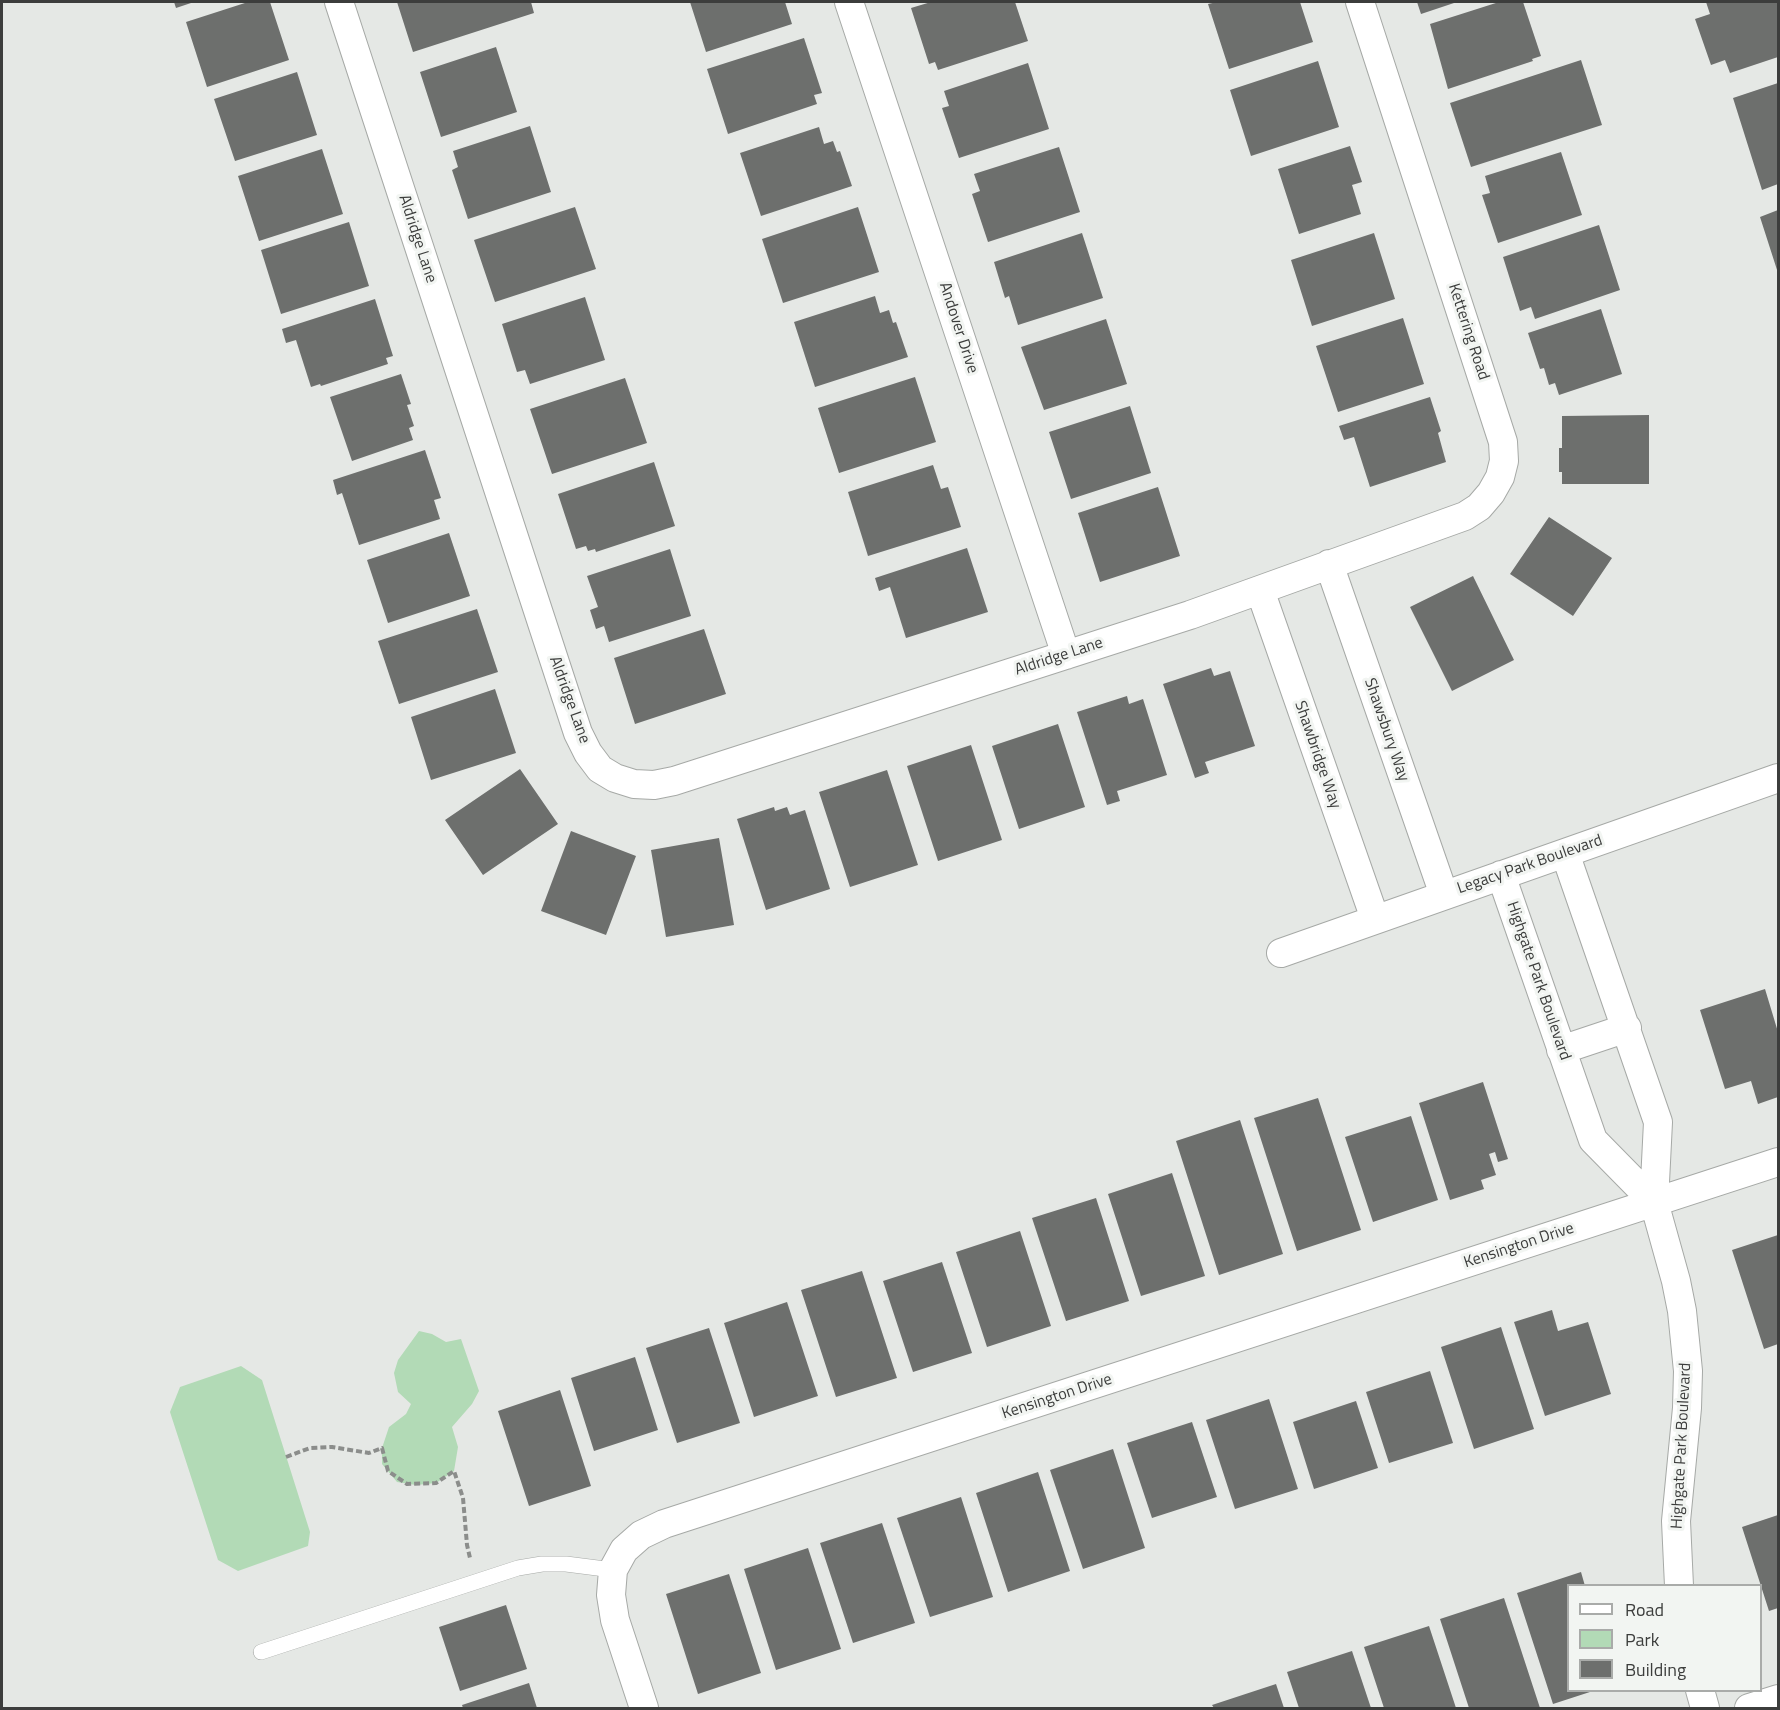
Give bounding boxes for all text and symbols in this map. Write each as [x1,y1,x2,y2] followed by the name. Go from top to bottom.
[394,193,440,285] street label: Aldridge Lane
[934,280,982,376] street label: Andover Drive
[1443,281,1493,383] street label: Kettering Road
[1013,634,1105,680] street label: Aldridge Lane
[544,654,594,746] street label: Aldridge Lane
[1359,676,1413,784] street label: Shawsbury Way
[1290,699,1344,811] street label: Shawbridge Way
[1455,831,1605,899] street label: Legacy Park Boulevard
[1502,899,1574,1063] street label: Highgate Park Boulevard
[1462,1219,1576,1273] street label: Kensington Drive
[1668,1362,1696,1530] street label: Highgate Park Boulevard
[1000,1370,1114,1424] street label: Kensington Drive
[1567,1584,1762,1692] legend
[1625,1596,1664,1623] text: Road
[1625,1626,1659,1653] text: Park
[1625,1656,1686,1683] text: Building

